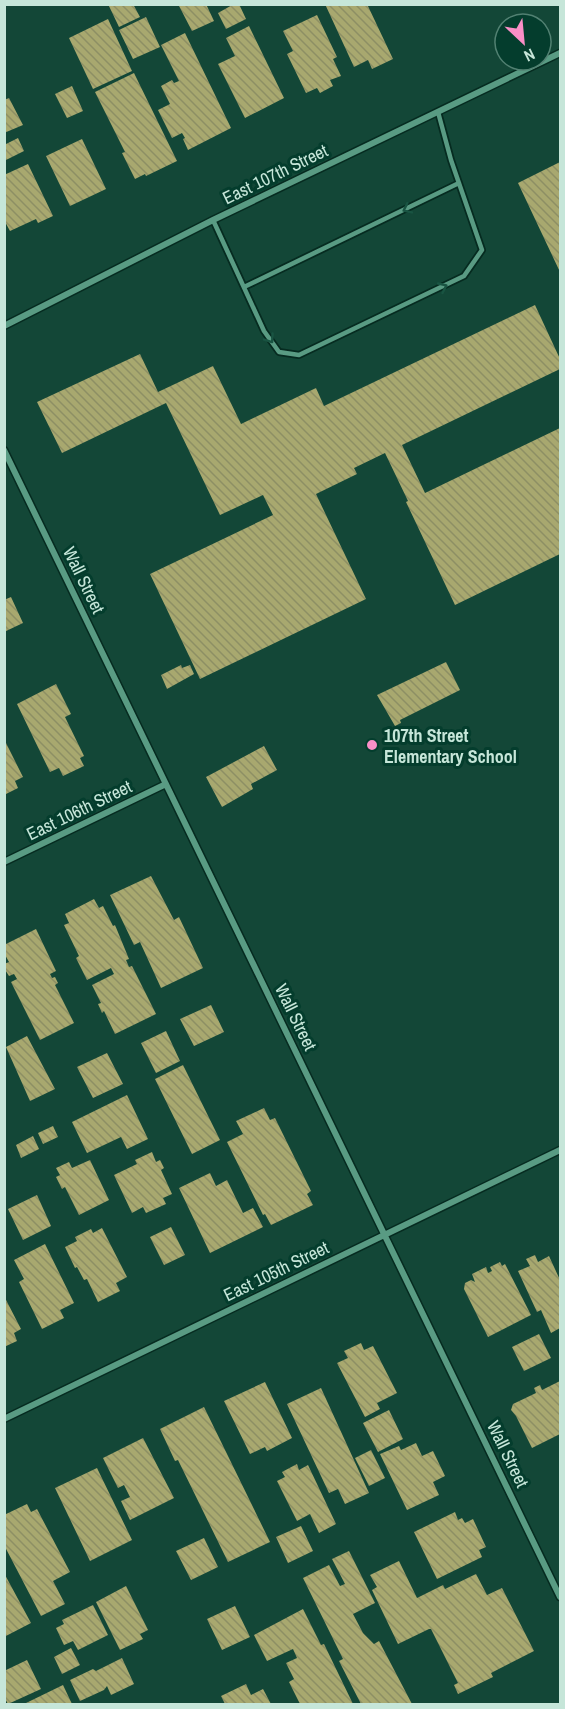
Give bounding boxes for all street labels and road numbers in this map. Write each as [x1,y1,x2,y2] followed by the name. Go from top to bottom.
[218,138,332,210] street label: East 107th Street
[57,542,111,618] street label: Wall Street
[22,774,136,846] street label: East 106th Street
[269,979,323,1055] street label: Wall Street
[219,1235,333,1307] street label: East 105th Street
[481,1416,535,1492] street label: Wall Street

